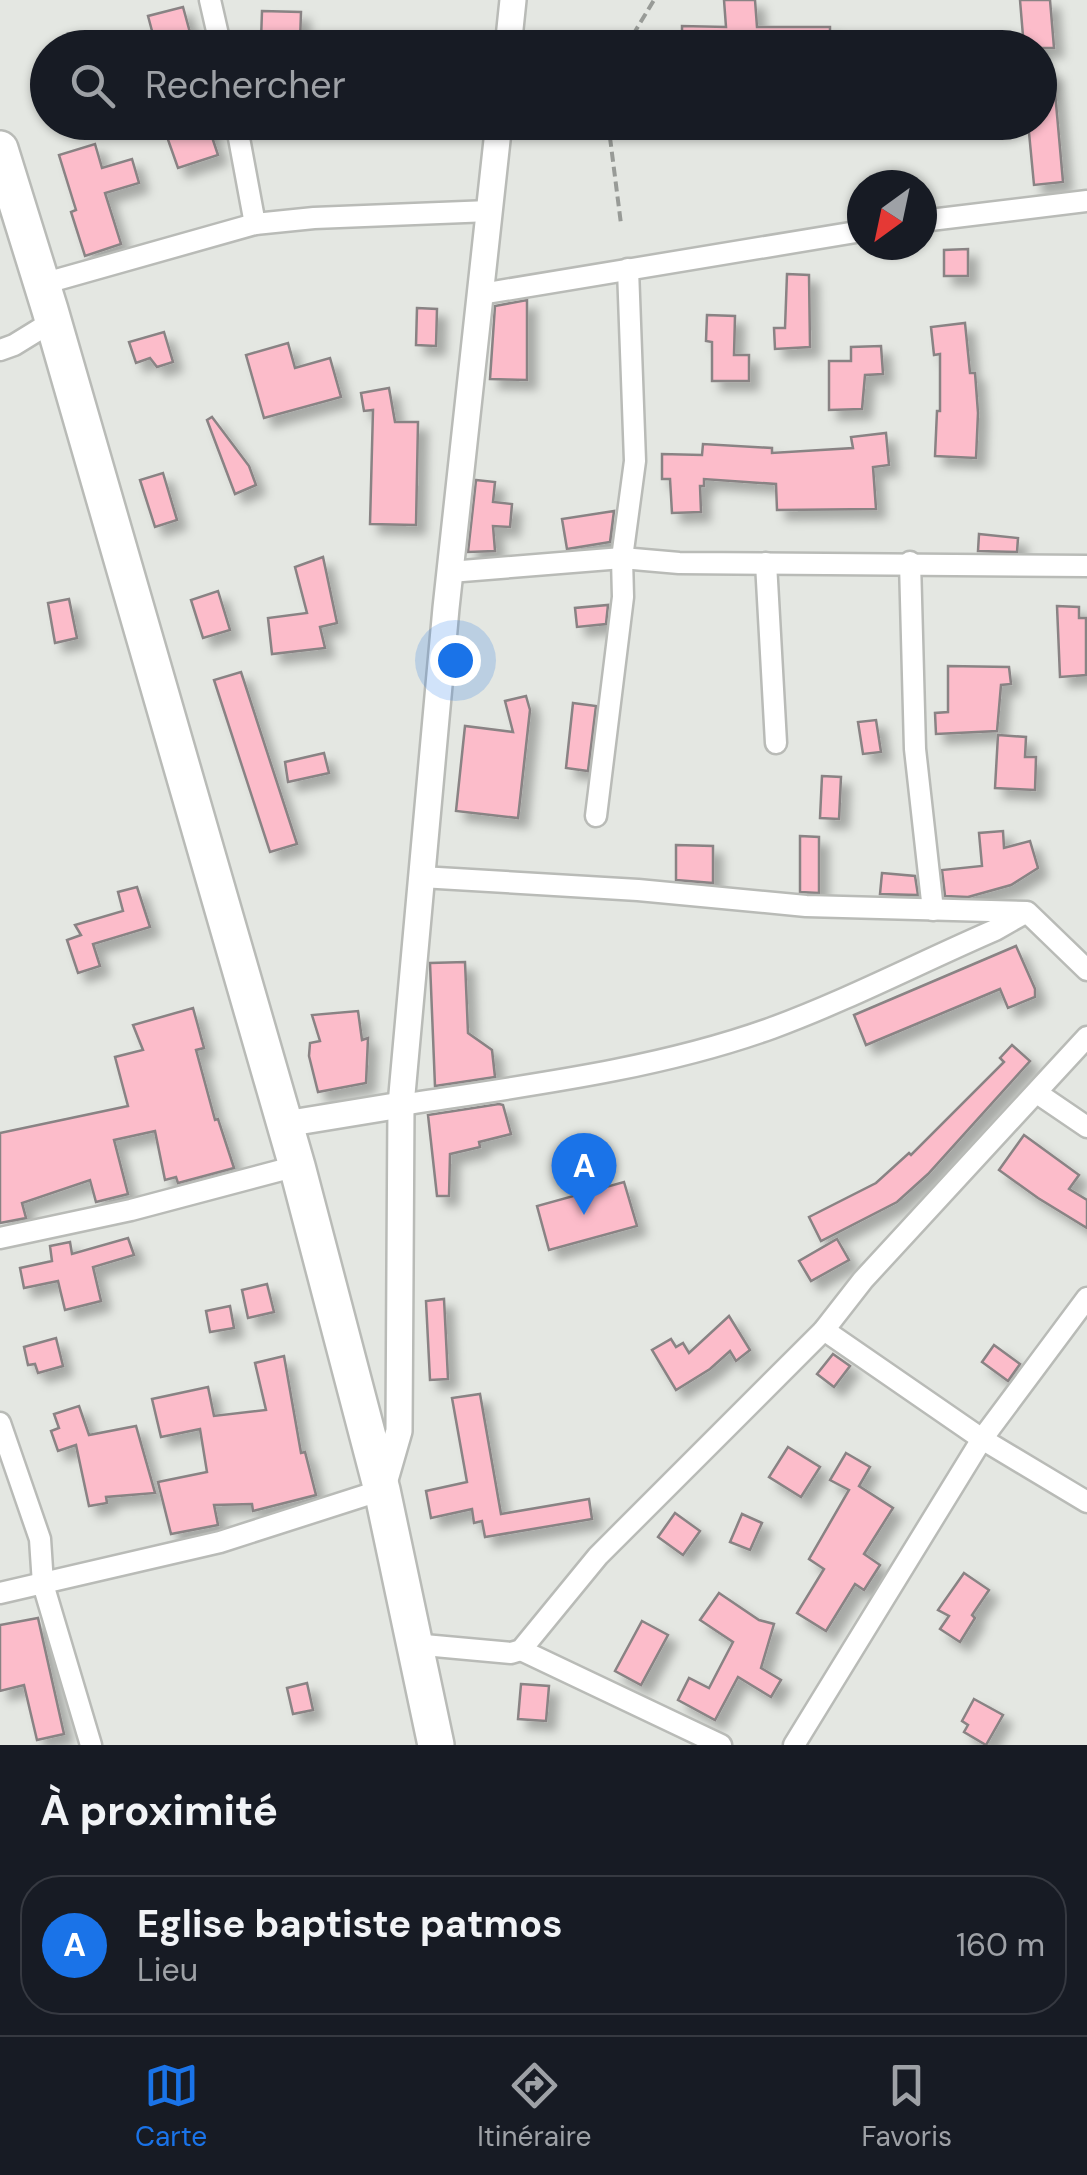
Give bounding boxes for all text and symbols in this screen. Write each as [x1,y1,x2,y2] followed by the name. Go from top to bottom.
[30,30,1057,140] search box
[65,58,120,113] icon: search
[145,60,346,110] text: Rechercher
[847,170,937,260] north arrow
[430,635,481,686] your location
[552,1132,616,1215] pin: A
[40,1783,278,1838] text: À proximité
[137,1899,563,1949] text: Eglise baptiste patmos
[63,1924,86,1966] text: A
[956,1924,1045,1966] text: 160 m
[137,1949,198,1991] text: Lieu
[135,2058,207,2155] tab: Carte
[477,2058,591,2155] tab: Itinéraire
[861,2058,952,2155] tab: Favoris

